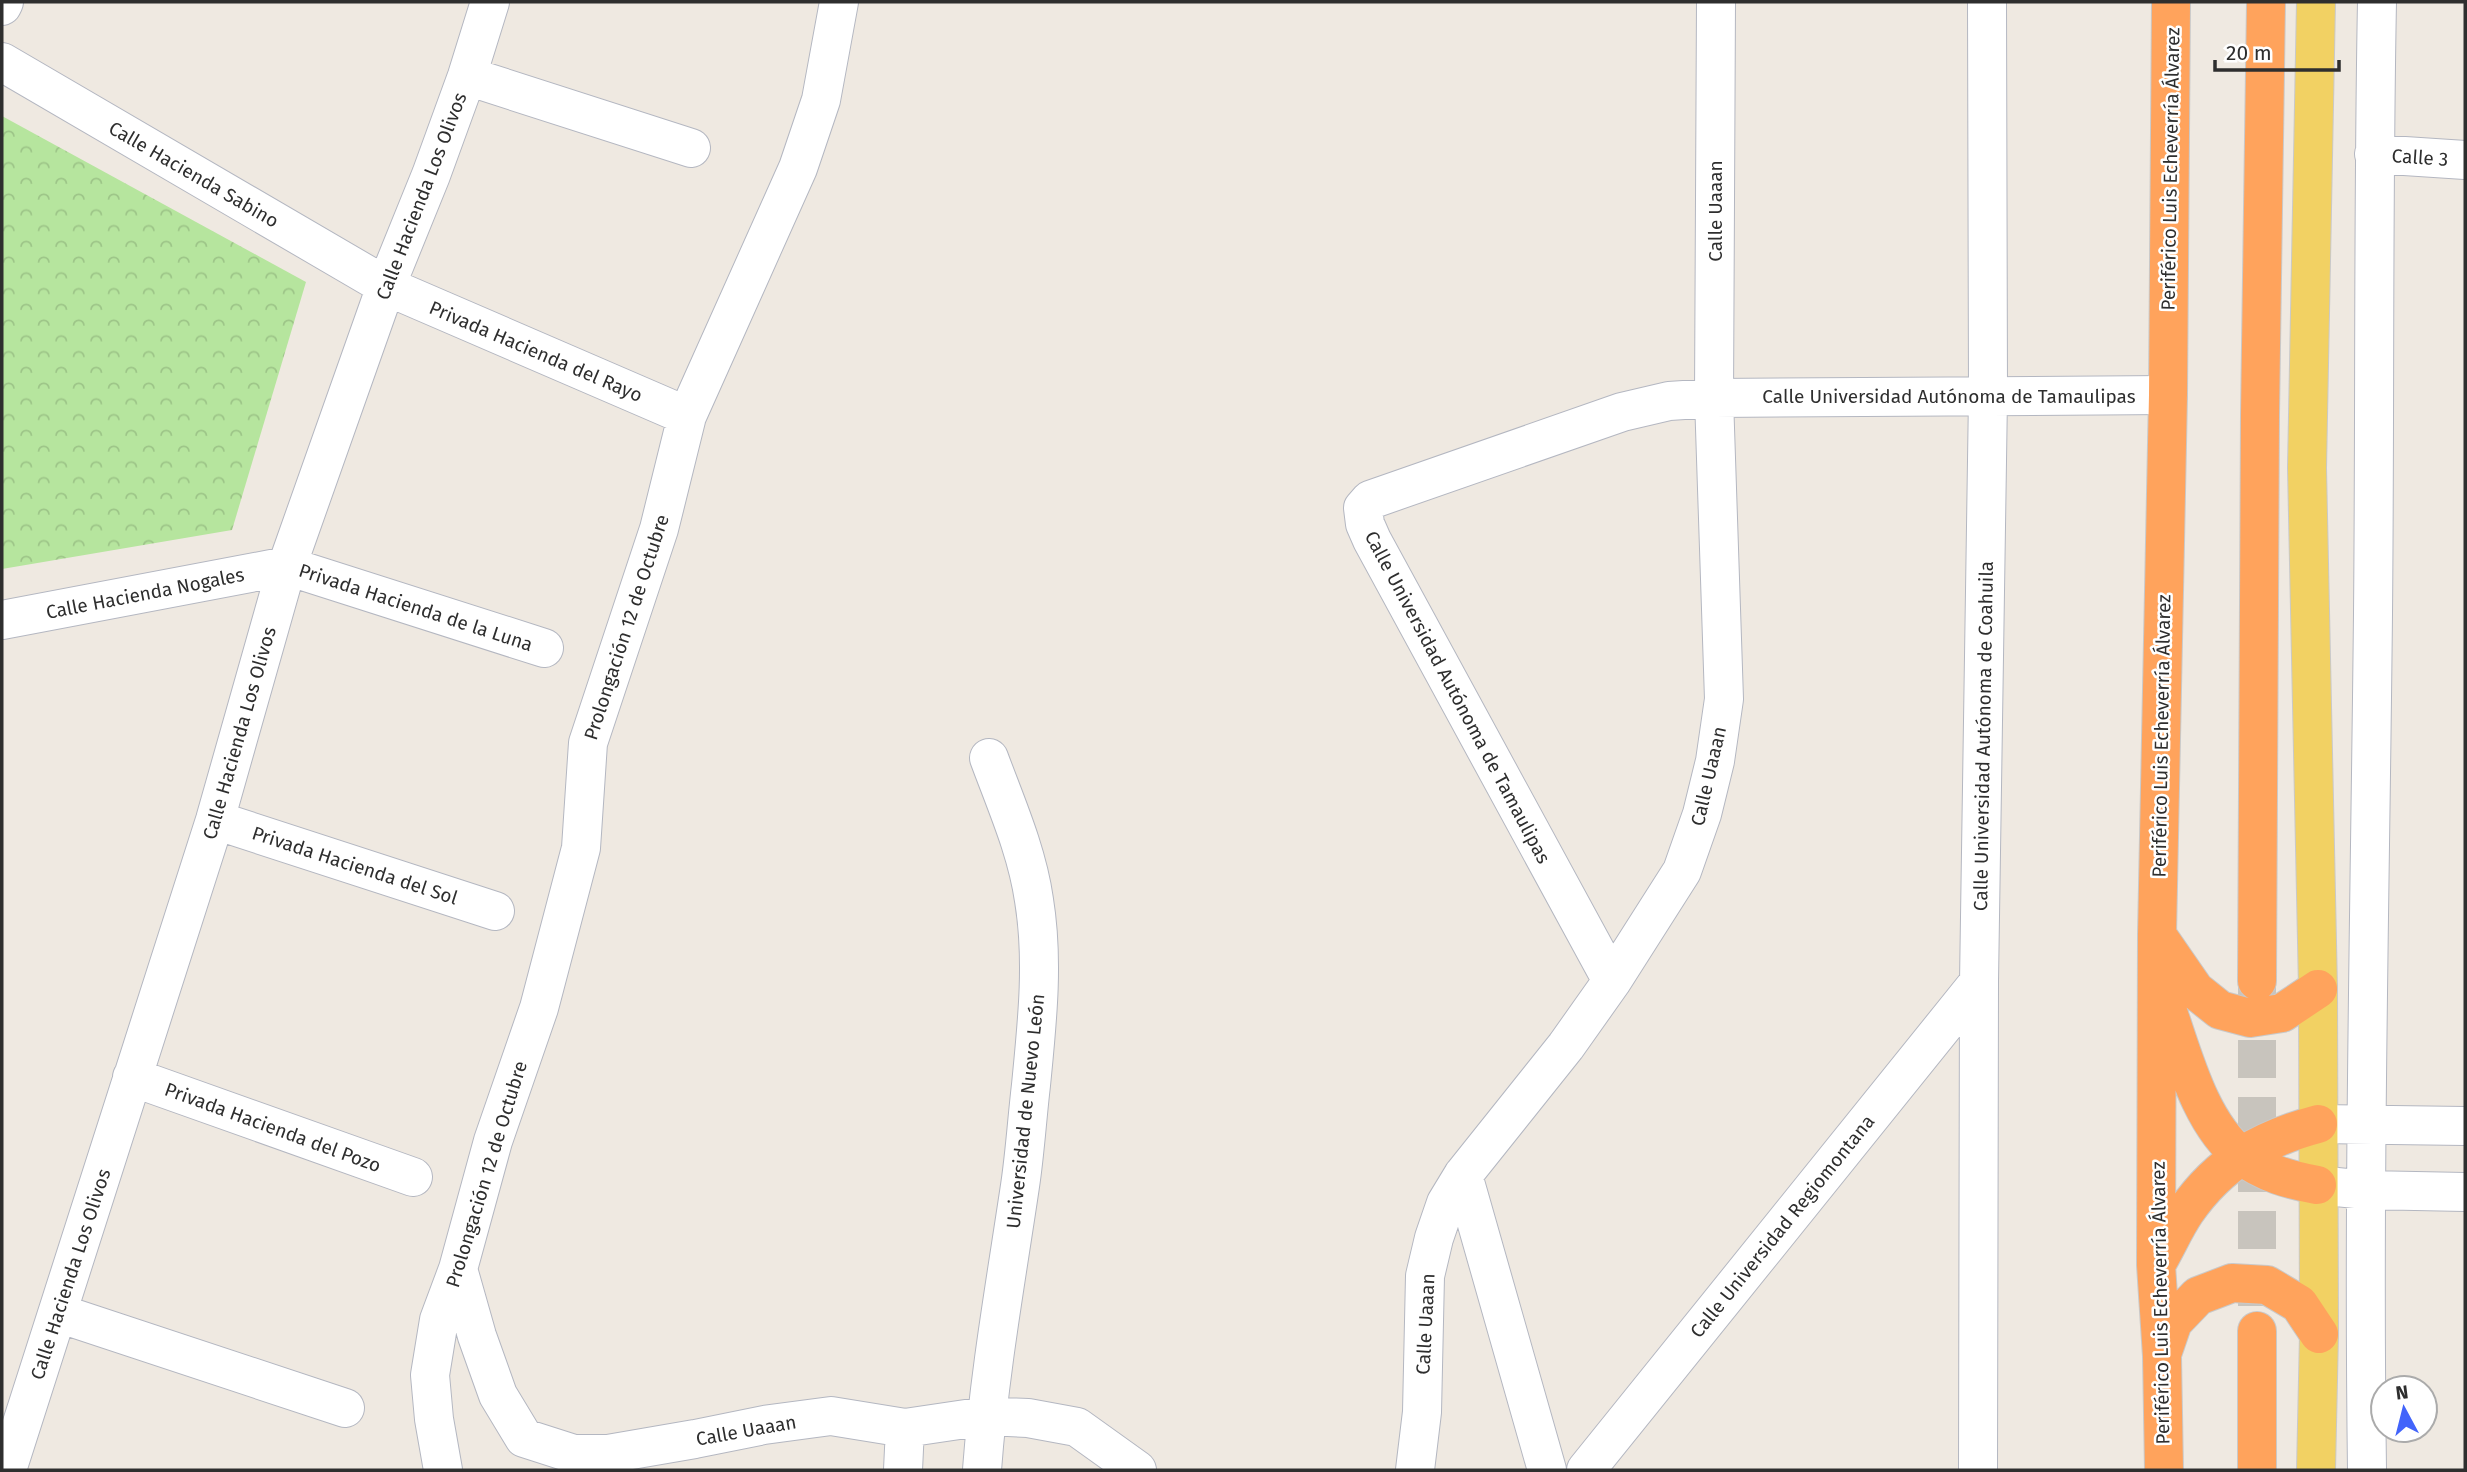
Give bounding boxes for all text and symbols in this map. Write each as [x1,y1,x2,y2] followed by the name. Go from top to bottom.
[2157,27,2184,311] street label: Periférico Luis Echeverría Álvarez
[2215,28,2339,72] scale bar
[2226,40,2272,66] text: 20 m
[371,89,472,303] street label: Calle Hacienda Los Olivos
[105,116,283,233] street label: Calle Hacienda Sabino
[2391,144,2449,171] street label: Calle 3
[1704,160,1727,262] street label: Calle Uaaan
[426,296,646,407] street label: Privada Hacienda del Rayo
[1762,385,2136,408] street label: Calle Universidad Autónoma de Tamaulipas
[579,511,674,743] street label: Prolongación 12 de Octubre
[1360,527,1555,868] street label: Calle Universidad Autónoma de Tamaulipas
[296,559,536,656] street label: Privada Hacienda de la Luna
[1969,561,1998,911] street label: Calle Universidad Autónoma de Coahuila
[44,563,246,624] street label: Calle Hacienda Nogales
[2148,594,2175,878] street label: Periférico Luis Echeverría Álvarez
[198,624,281,842] street label: Calle Hacienda Los Olivos
[1686,724,1731,828] street label: Calle Uaaan
[249,821,461,910] street label: Privada Hacienda del Sol
[1002,992,1049,1230] street label: Universidad de Nuevo León
[441,1058,532,1290] street label: Prolongación 12 de Octubre
[162,1078,384,1177] street label: Privada Hacienda del Pozo
[1685,1110,1879,1342] street label: Calle Universidad Regiomontana
[2147,1161,2174,1445] street label: Periférico Luis Echeverría Álvarez
[26,1166,115,1382] street label: Calle Hacienda Los Olivos
[1411,1273,1440,1375] street label: Calle Uaaan
[2369,1374,2439,1444] north arrow
[2394,1380,2410,1405] text: N
[694,1410,798,1451] street label: Calle Uaaan

